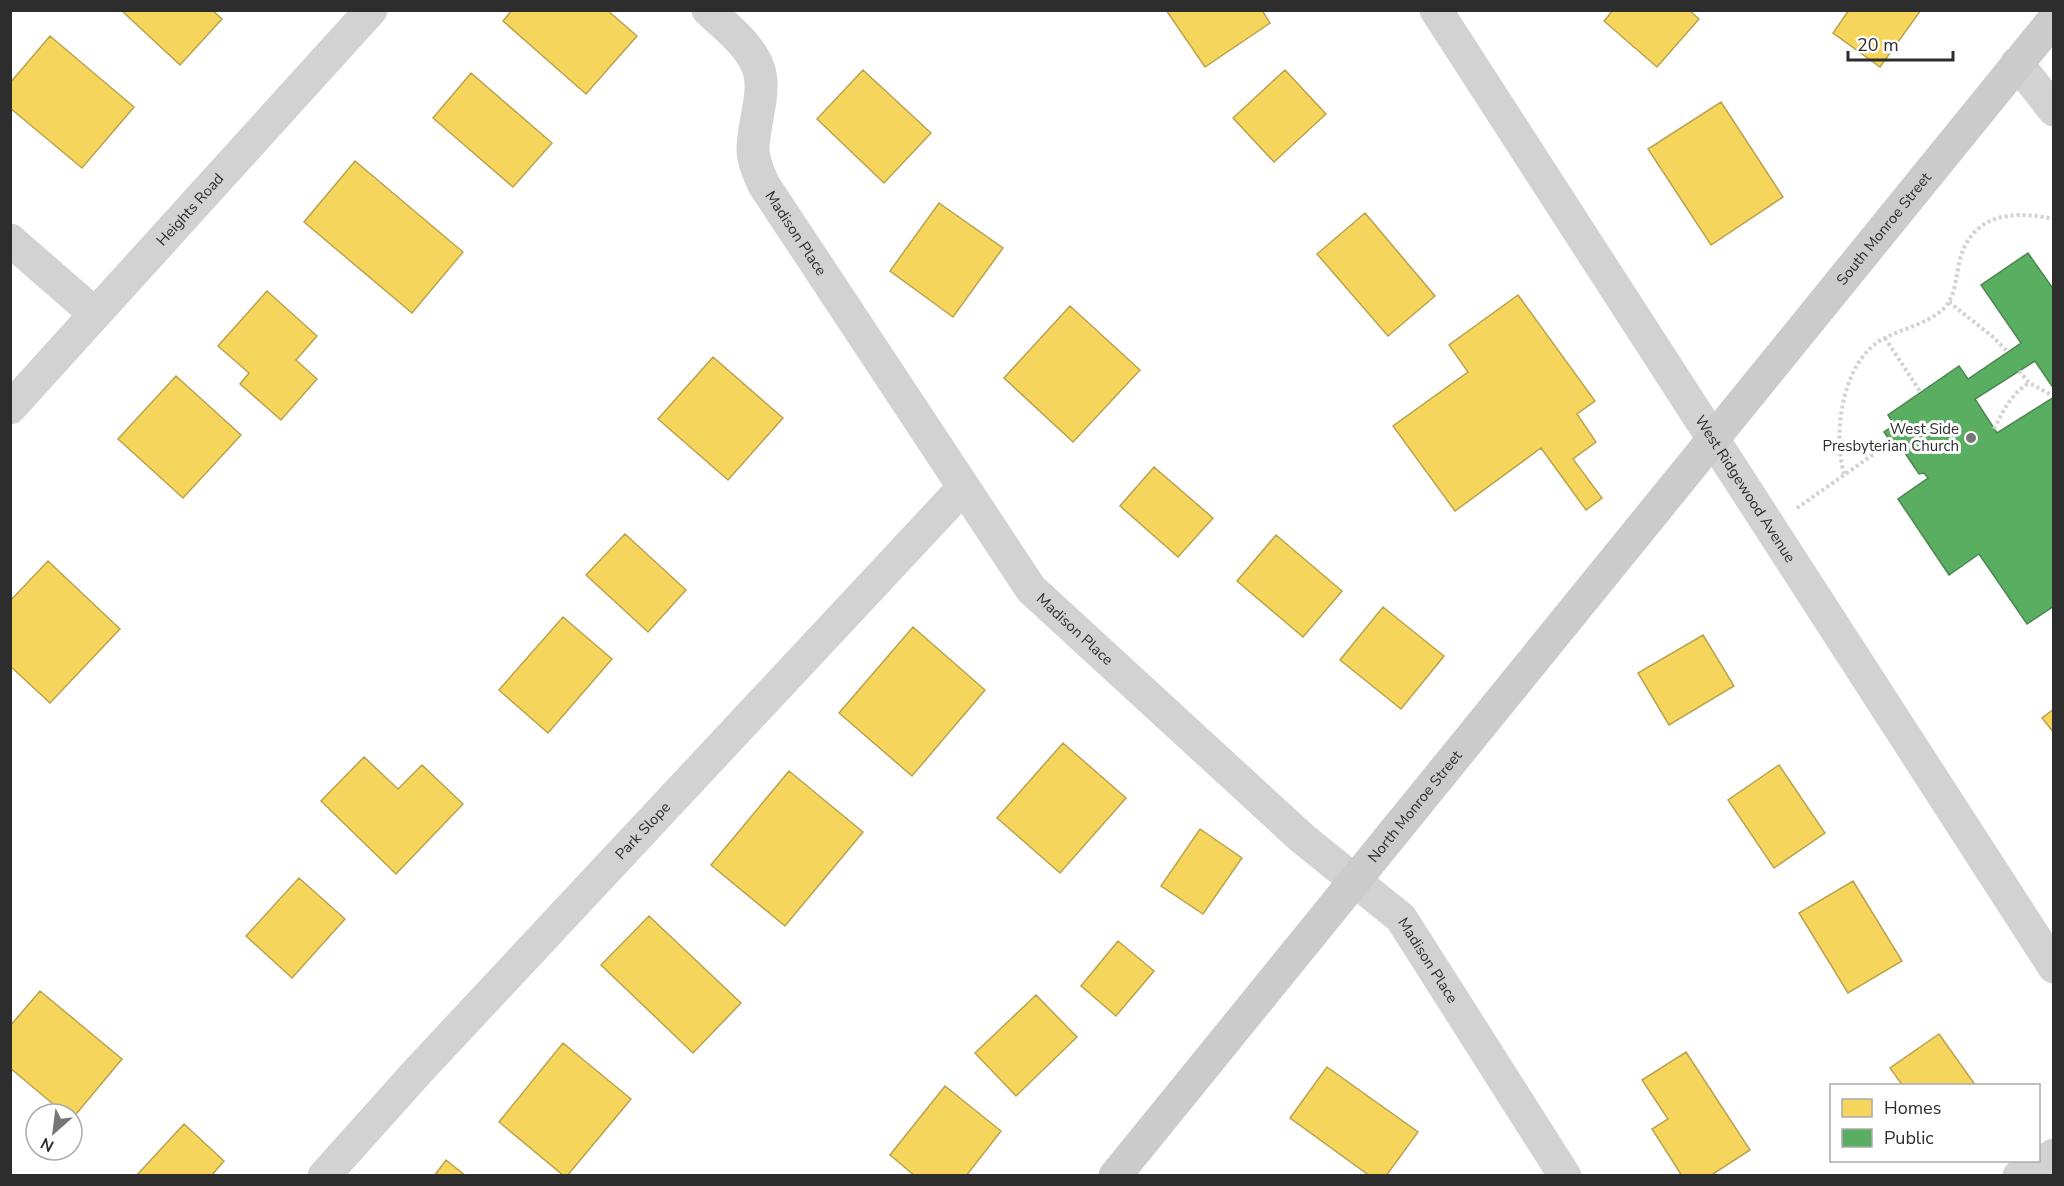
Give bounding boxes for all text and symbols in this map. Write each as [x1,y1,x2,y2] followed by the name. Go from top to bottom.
[1848,24,1953,62] scale bar
[1857,33,1899,57] text: 20 m
[1832,168,1936,289] street label: South Monroe Street
[152,169,228,250] street label: Heights Road
[761,187,831,279] street label: Madison Place
[1690,411,1800,566] street label: West Ridgewood Avenue
[1823,419,1959,456] place label: West Side Presbyterian Church
[1964,431,1978,445] marker: West Side Presbyterian Church
[1032,589,1118,670] street label: Madison Place
[1363,746,1467,867] street label: North Monroe Street
[611,797,675,864] street label: Park Slope
[1393,914,1463,1007] street label: Madison Place
[1830,1084,2040,1162] legend
[1884,1096,1941,1120] text: Homes
[24,1102,84,1162] north arrow
[1884,1126,1934,1150] text: Public
[37,1132,58,1157] text: N

